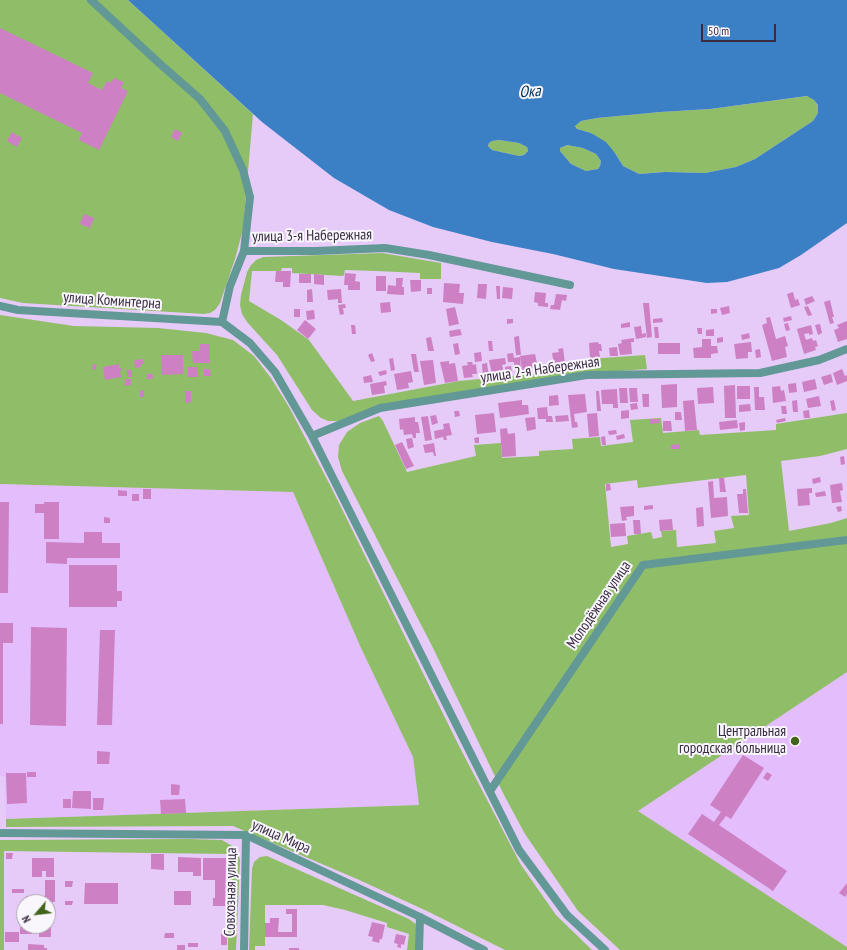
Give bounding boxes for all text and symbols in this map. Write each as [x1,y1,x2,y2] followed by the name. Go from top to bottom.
[703,16,778,42] scale bar
[708,23,729,38] text: 50 m
[519,82,541,102] water label: Ока
[252,226,372,246] street label: улица 3-я Набережная
[63,289,161,313] street label: улица Коминтерна
[479,353,601,387] street label: улица 2-я Набережная
[563,558,635,652] street label: Молодёжная улица
[679,723,786,758] place label: Центральная городская больница
[789,735,801,747] marker: Центральная городская больница
[249,816,313,858] street label: улица Мира
[221,847,241,937] street label: Совхозная улица
[16,894,56,934] north arrow
[19,913,34,925] text: N

